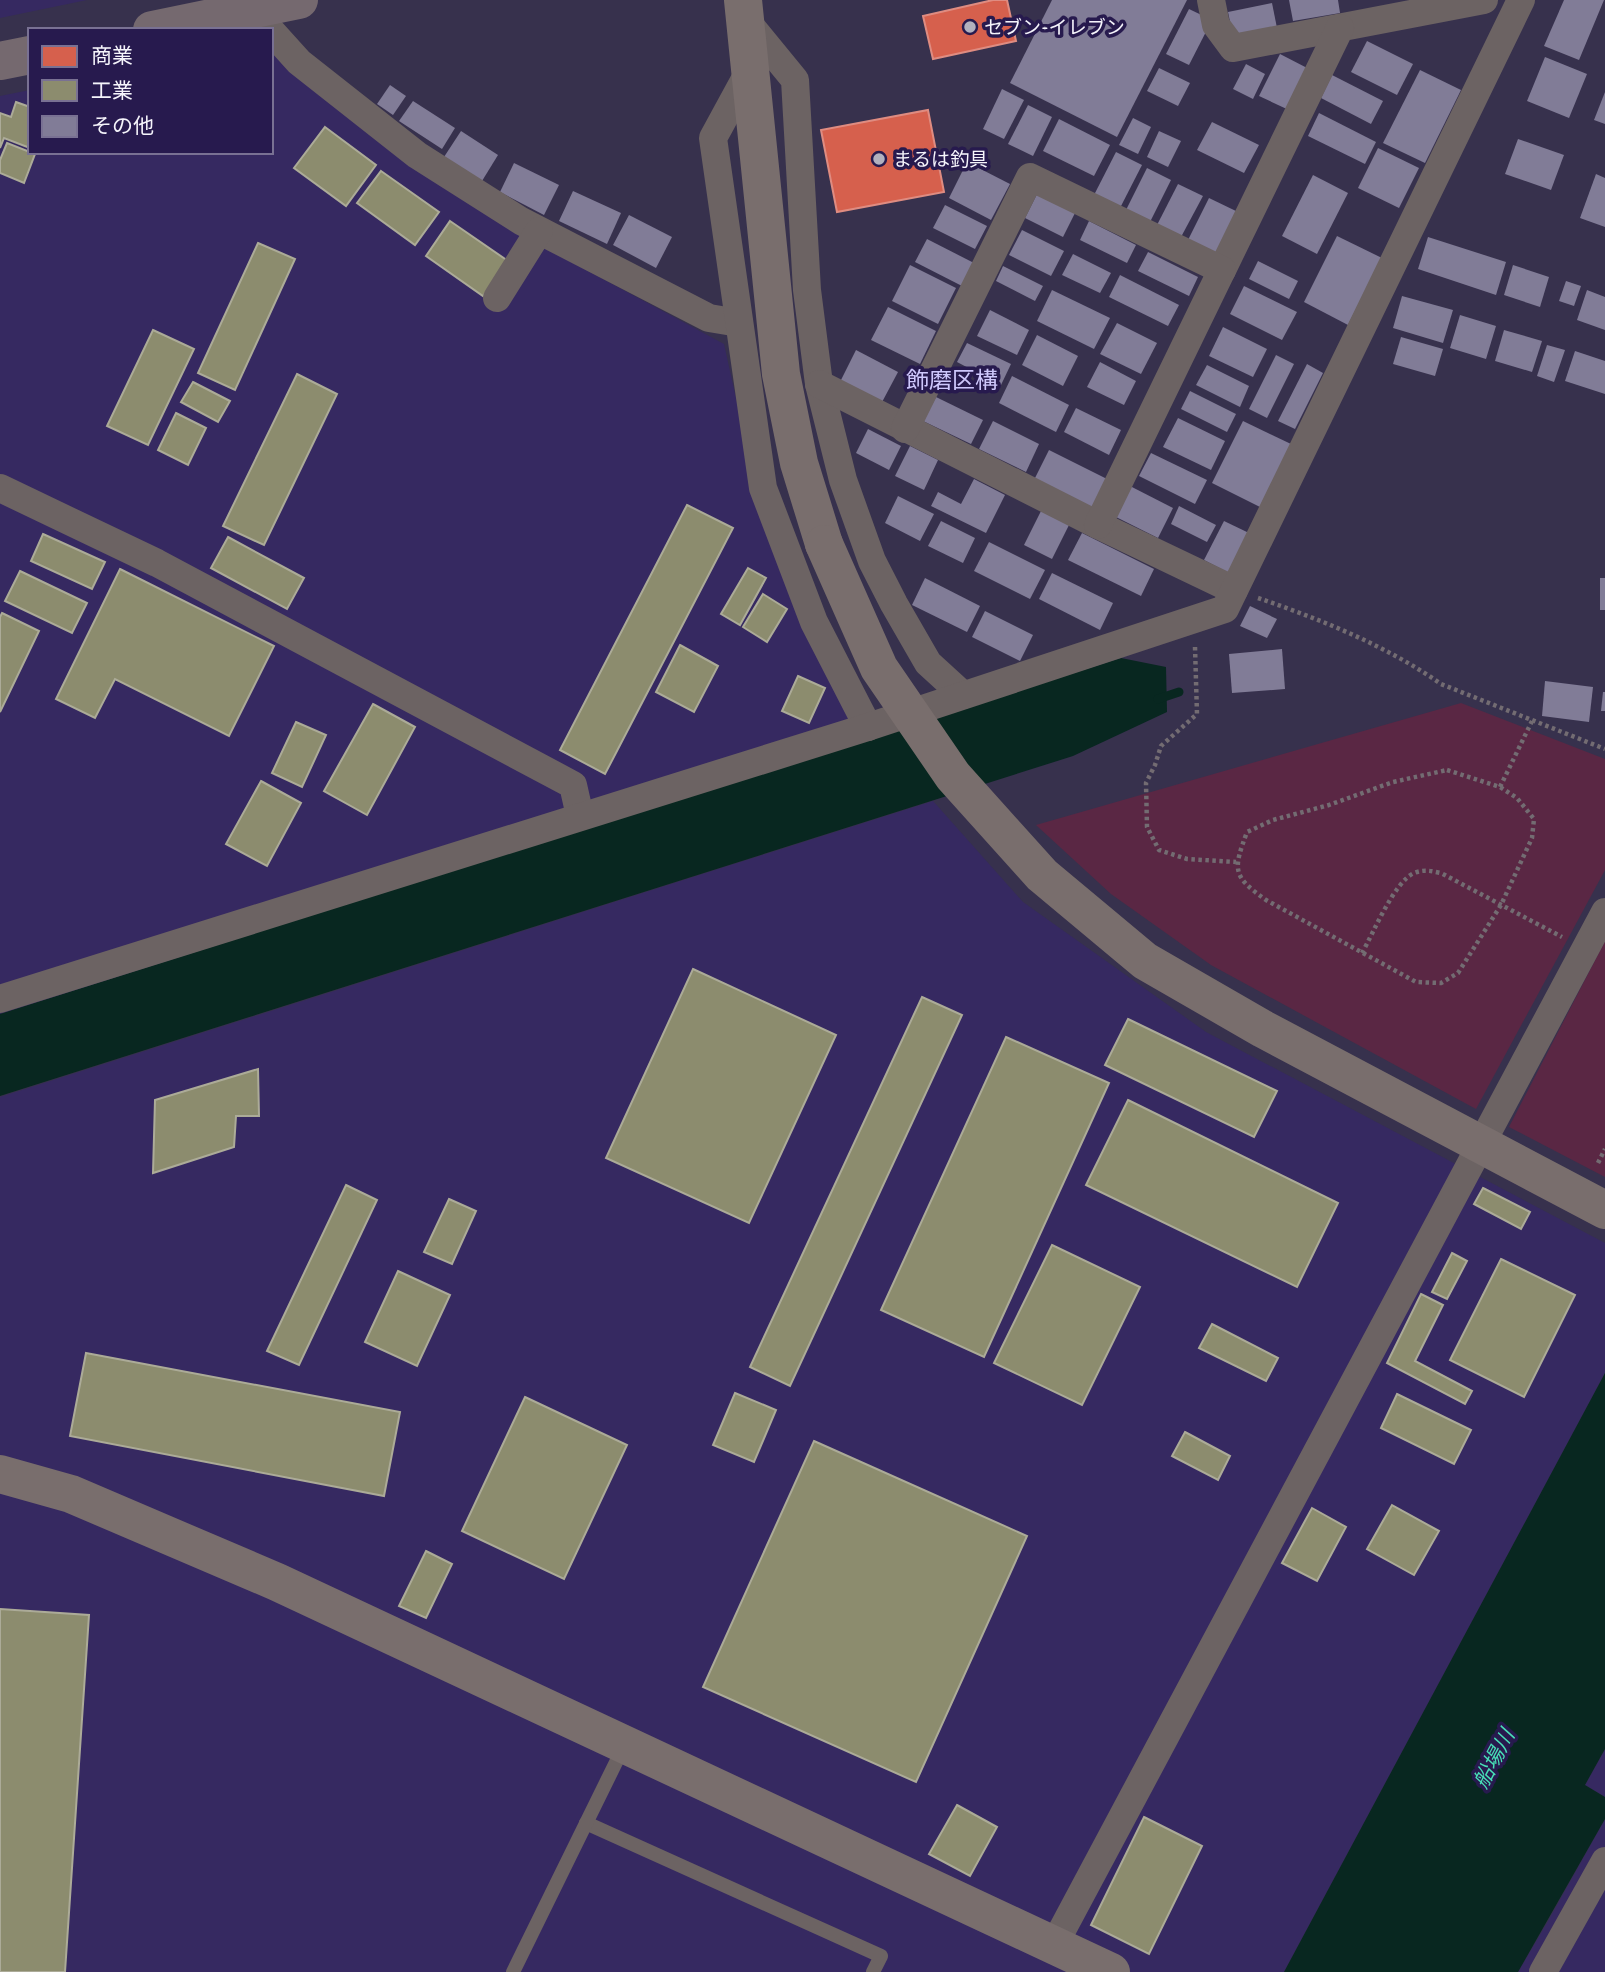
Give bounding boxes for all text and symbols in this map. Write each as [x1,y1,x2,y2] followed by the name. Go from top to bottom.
[984,17,1125,39] place label: セブン-イレブン
[962,19,978,35] marker: セブン-イレブン
[28,28,273,154] legend
[91,44,133,69] text: 商業
[91,79,133,104] text: 工業
[91,114,154,139] text: その他
[893,149,988,171] place label: まるは釣具
[871,151,887,167] marker: まるは釣具
[906,367,998,395] district label: 飾磨区構
[1469,1724,1521,1793] water label: 船場川

